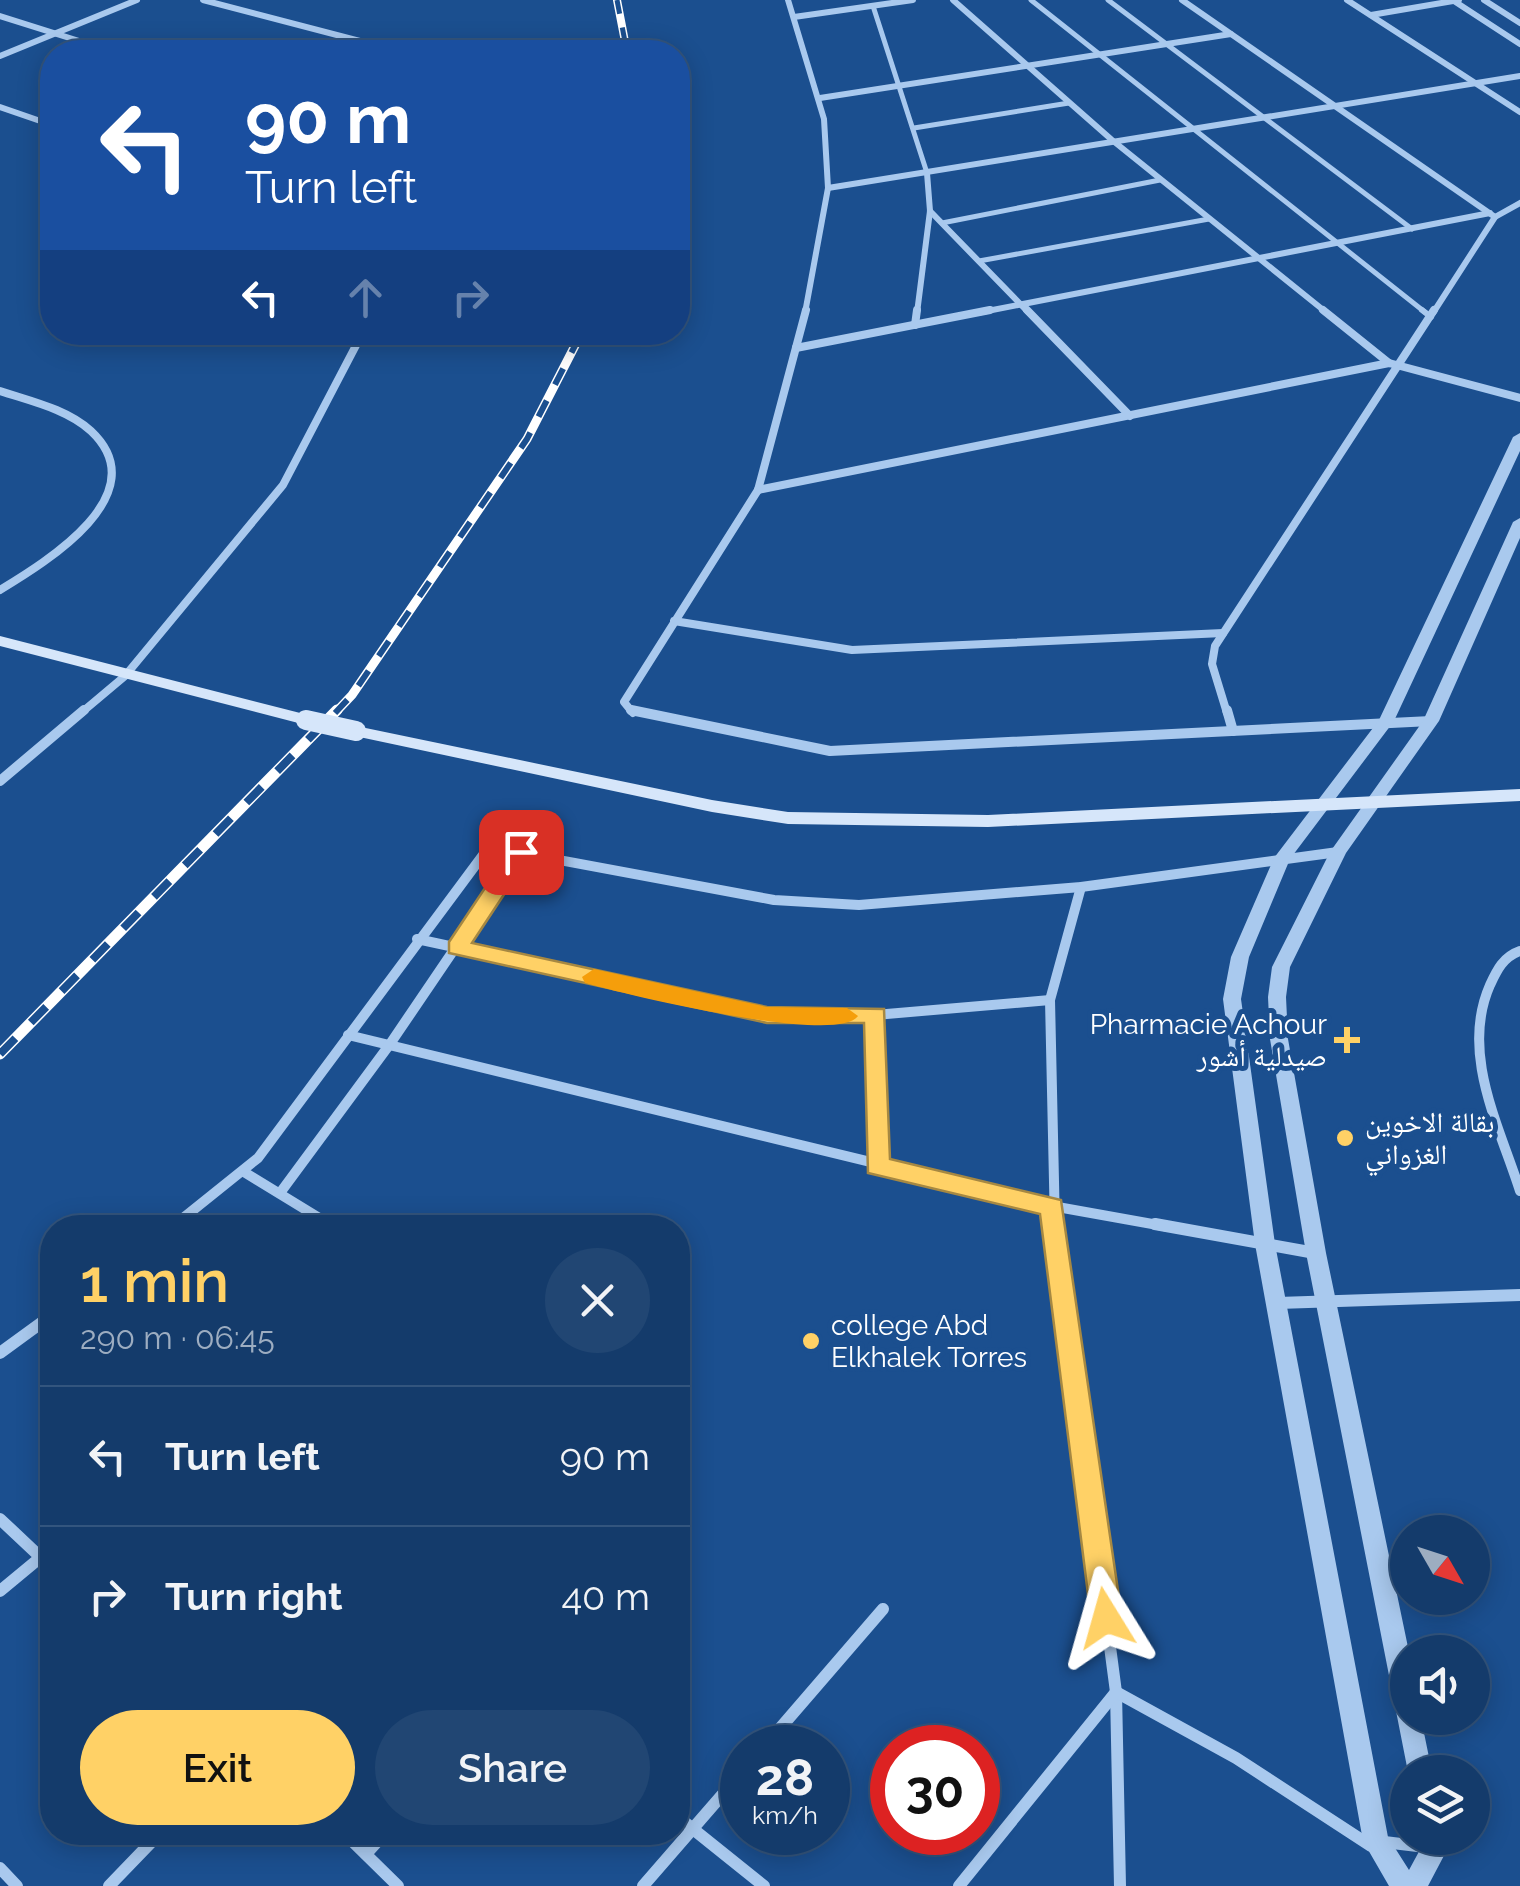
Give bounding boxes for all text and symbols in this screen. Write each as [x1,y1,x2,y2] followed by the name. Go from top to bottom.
[245,77,411,159] text: 90 m
[80,80,210,210] icon: left
[245,161,417,214] text: Turn left
[233,270,288,325] icon: left
[338,270,393,325] icon: ahead
[443,270,498,325] icon: right
[479,810,564,895] pin
[494,825,549,880] icon: arrive
[1090,1008,1327,1073] place label: Pharmacie Achour صيدلية أشور
[1336,1029,1358,1051] marker: Pharmacie Achour صيدلية أشور
[1365,1106,1494,1177] place label: بقالة الاخوين الغزواني
[1334,1127,1356,1149] marker: بقالة الاخوين الغزواني
[80,1246,229,1316] text: 1 min
[545,1248,650,1353] button: close
[831,1309,1027,1374] place label: college Abd Elkhalek Torres
[80,1319,275,1356] text: 290 m · 06:45
[800,1330,822,1352] marker: college Abd Elkhalek Torres
[80,1429,135,1484] icon: left
[165,1434,320,1479] text: Turn left
[560,1434,650,1479] text: 90 m
[1390,1515,1490,1615] north arrow
[1390,1515,1490,1855] map controls
[1054,1566,1158,1670] position arrow
[80,1569,135,1624] icon: right
[165,1574,342,1619] text: Turn right
[561,1574,650,1619] text: 40 m
[1390,1635,1490,1735] button: sound
[80,1710,355,1825] button: Exit
[375,1710,650,1825] button: Share
[870,1725,1000,1855] speed limit sign: 30
[756,1748,814,1807] text: 28
[1390,1755,1490,1855] button: layers
[752,1800,818,1830] text: km/h

